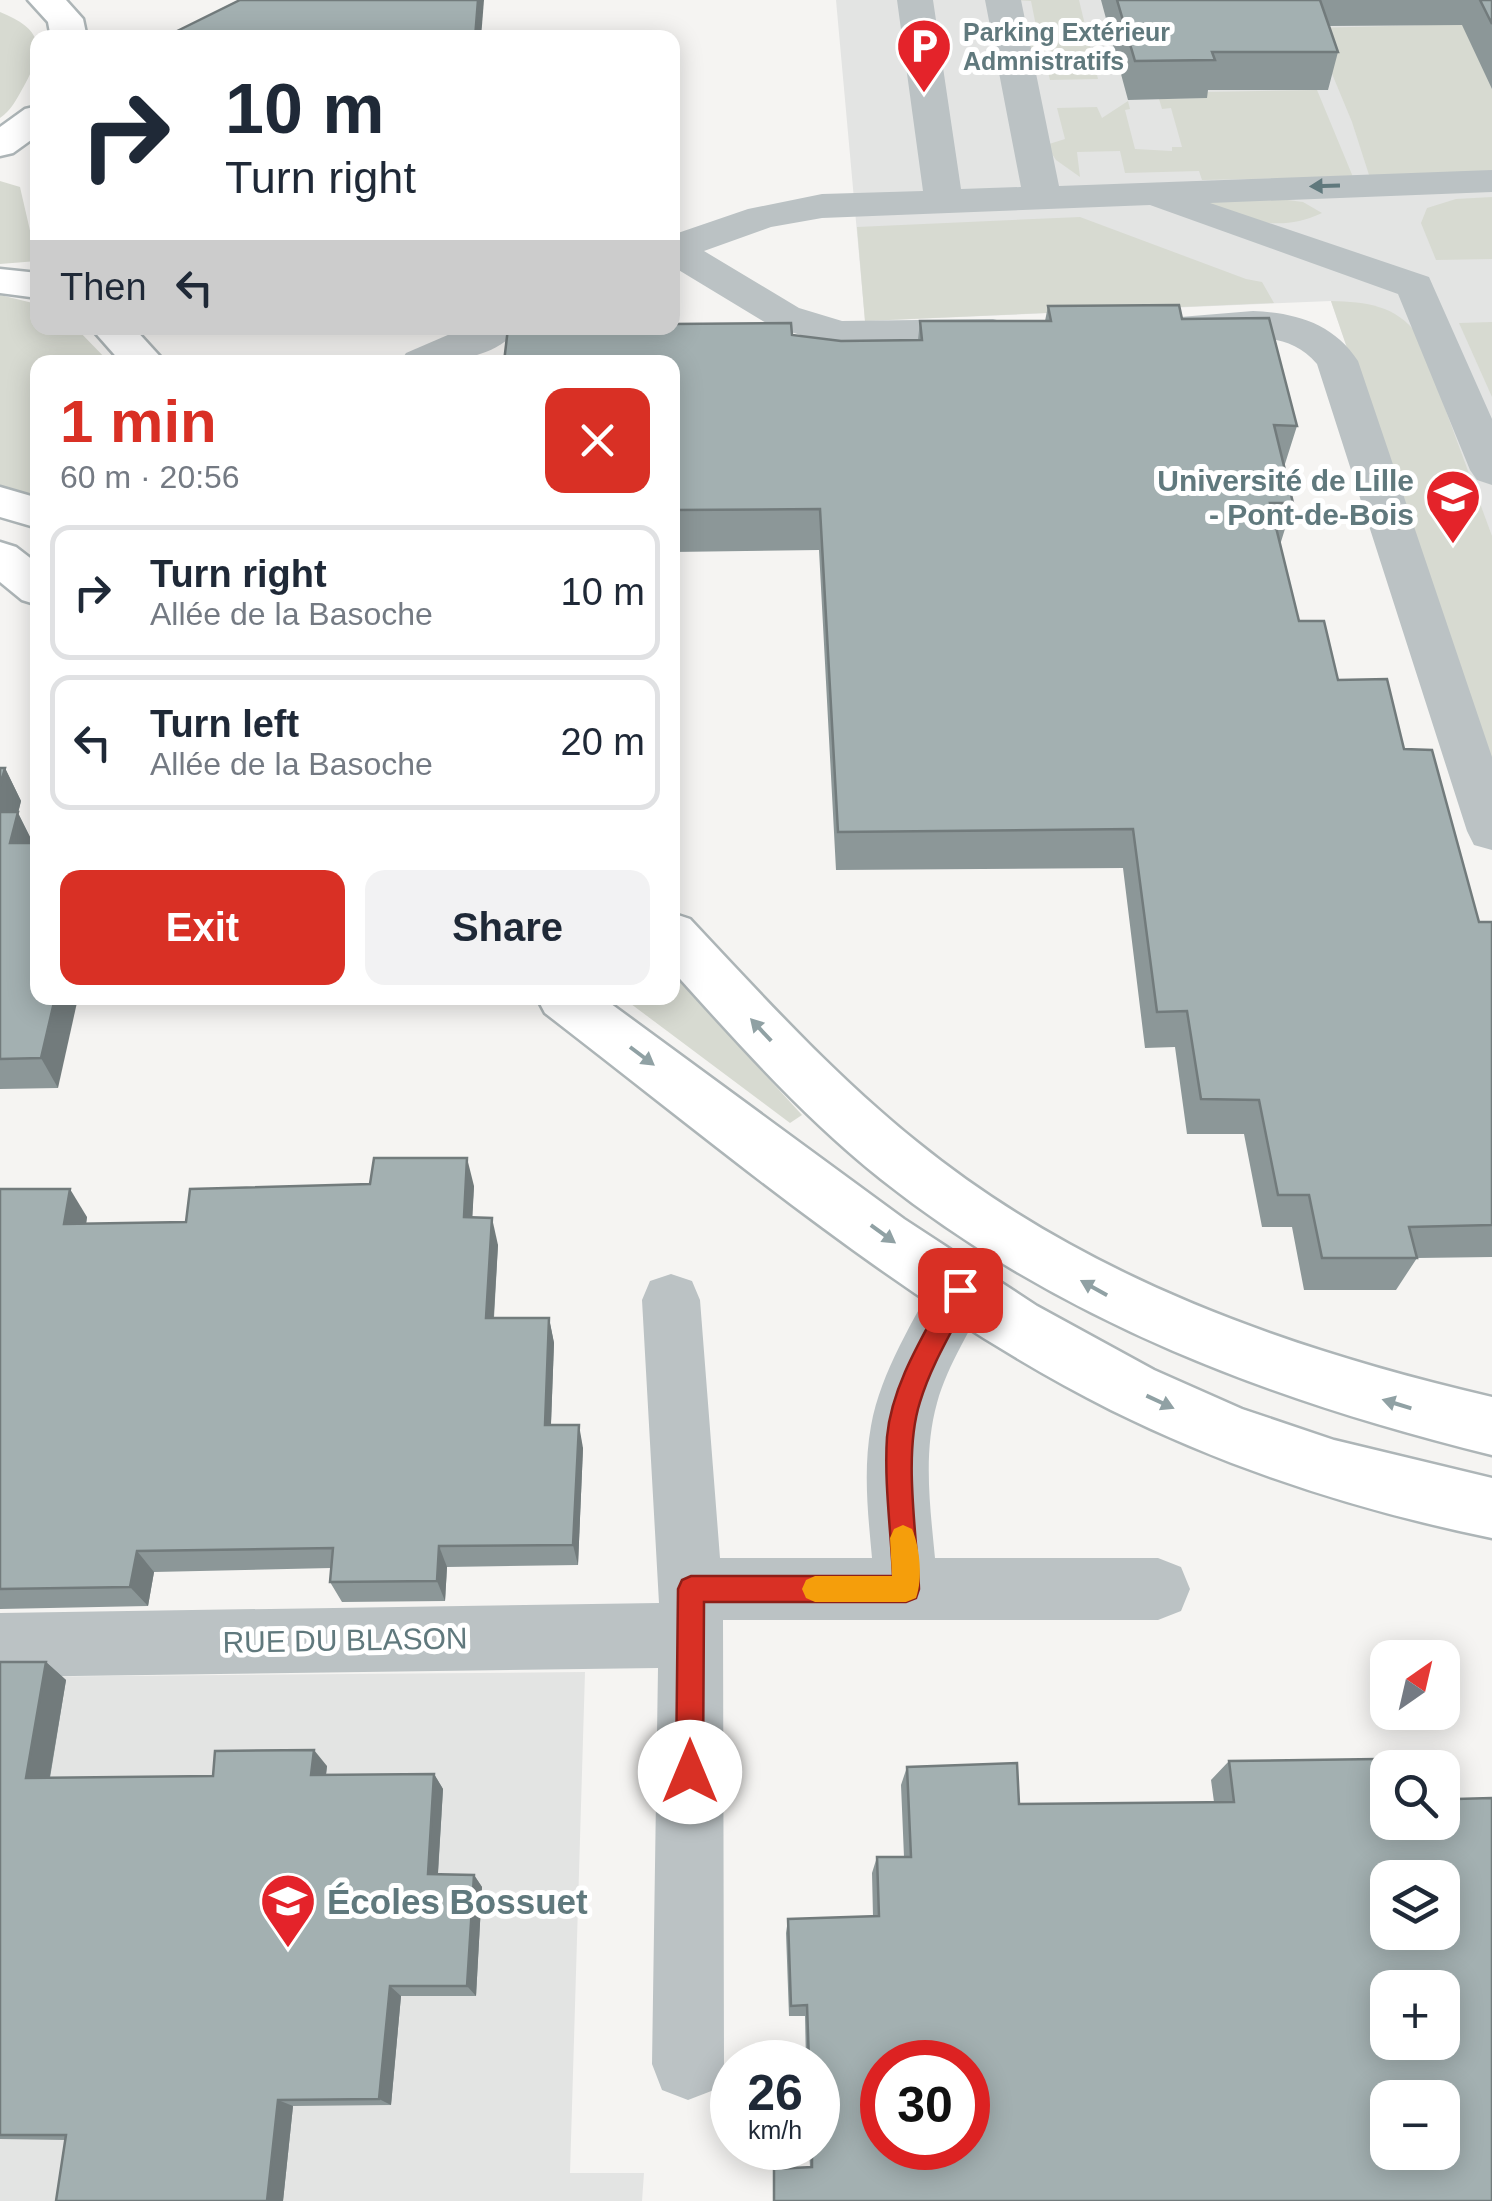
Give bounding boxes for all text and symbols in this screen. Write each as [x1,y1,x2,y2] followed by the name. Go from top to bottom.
[894,16,954,95] parking icon: Parking Extérieur Admnistratifs
[963,18,1170,75] place label: Parking Extérieur Admnistratifs
[60,70,190,200] icon: right
[225,70,385,148] text: 10 m
[225,152,416,203] text: Turn right
[1308,178,1340,194] one-way arrow
[167,260,222,315] icon: left
[60,266,147,308] text: Then
[60,388,217,455] text: 1 min
[545,388,650,493] button: close
[60,459,240,495] text: 60 m · 20:56
[1157,464,1414,531] place label: Université de Lille - Pont-de-Bois
[1423,467,1483,546] school or university icon: Université de Lille - Pont-de-Bois
[150,553,327,595] text: Turn right
[65,565,120,620] icon: right
[561,571,645,613] text: 10 m
[150,596,433,632] text: Allée de la Basoche
[150,703,299,745] text: Turn left
[65,715,120,770] icon: left
[561,721,645,763] text: 20 m
[150,746,433,782] text: Allée de la Basoche
[60,870,345,985] button: Exit
[365,870,650,985] button: Share
[750,1018,773,1042] one-way arrow
[629,1045,655,1065] one-way arrow
[870,1224,896,1243] one-way arrow
[918,1248,1003,1333] pin
[933,1263,988,1318] icon: arrive
[1080,1280,1108,1298] one-way arrow
[1145,1394,1175,1410] one-way arrow
[1381,1396,1412,1411] one-way arrow
[222,1621,468,1659] street label: RUE DU BLASON
[1370,1640,1460,1730] north arrow
[1370,1640,1460,2170] map controls
[638,1720,742,1824] position arrow
[1370,1750,1460,1840] button: search
[1370,1860,1460,1950] button: layers
[258,1871,318,1950] school or university icon: Écoles Bossuet
[327,1882,588,1921] place label: Écoles Bossuet
[1370,1970,1460,2060] button: +
[860,2040,990,2170] speed limit sign: 30
[747,2065,803,2121] text: 26
[1370,2080,1460,2170] button: −
[748,2116,802,2144] text: km/h

